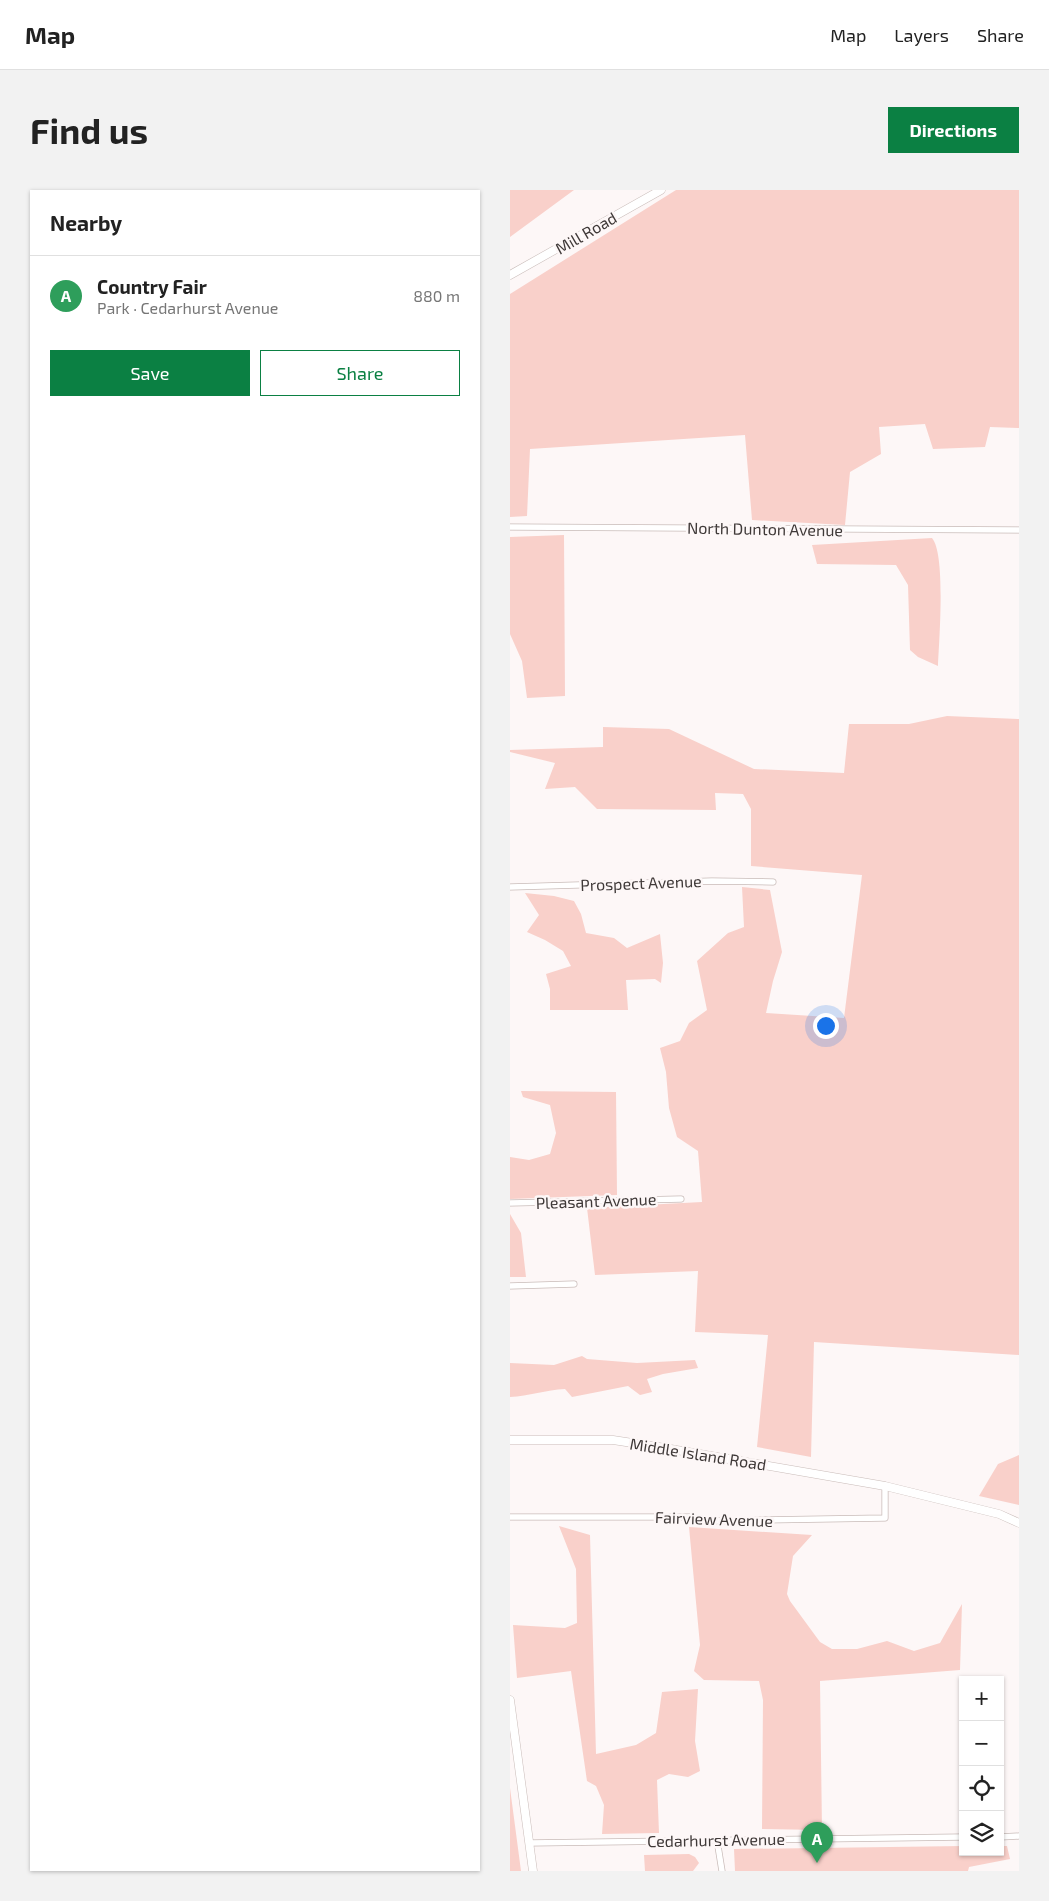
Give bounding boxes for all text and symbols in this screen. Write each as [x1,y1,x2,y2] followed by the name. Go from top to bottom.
[25,20,75,49] text: Map
[830,24,866,46] text: Map
[894,24,949,46] text: Layers
[977,24,1024,46] text: Share
[888,107,1019,153] button: Directions
[30,109,148,151] text: Find us
[552,207,620,258] street label: Mill Road
[50,210,122,235] text: Nearby
[97,275,207,298] text: Country Fair
[61,286,71,305] text: A
[413,286,460,305] text: 880 m
[97,298,278,317] text: Park · Cedarhurst Avenue
[50,350,250,396] button: Save
[260,350,460,396] button: Share
[687,518,843,539] street label: North Dunton Avenue
[580,871,702,894] street label: Prospect Avenue
[813,1013,839,1039] your location
[535,1189,657,1212] street label: Pleasant Avenue
[628,1433,768,1474] street label: Middle Island Road
[655,1507,773,1530] street label: Fairview Avenue
[959,1676,1004,1856] map controls
[959,1676,1004,1721] button: +
[959,1721,1004,1766] button: −
[959,1766,1004,1811] button: locate
[959,1811,1004,1856] button: layers
[801,1822,833,1863] pin: A
[647,1829,785,1850] street label: Cedarhurst Avenue

